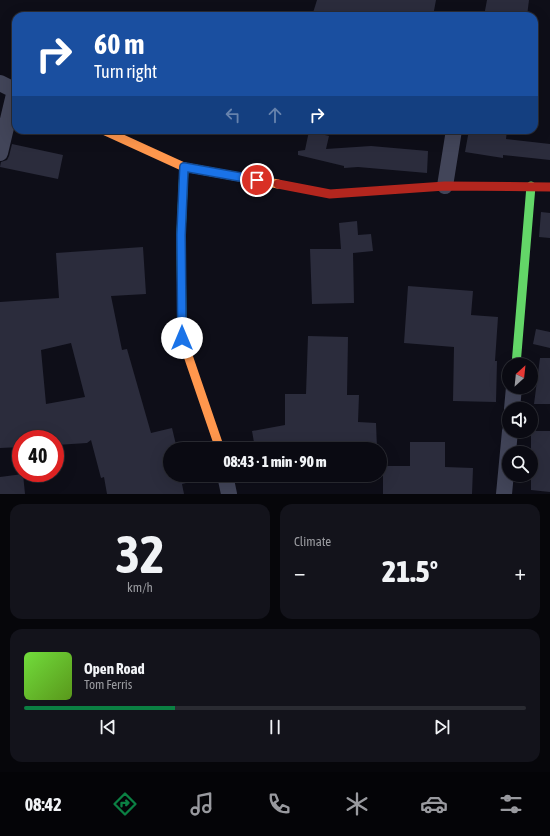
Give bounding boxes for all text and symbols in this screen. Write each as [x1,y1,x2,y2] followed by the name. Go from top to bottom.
[28,28,80,80] icon: right
[94,28,144,60] text: 60 m
[94,61,157,82] text: Turn right
[222,104,244,126] icon: left
[264,104,286,126] icon: ahead
[306,104,328,126] icon: right
[240,163,274,197] pin
[246,169,268,191] icon: arrive
[161,317,203,359] position arrow
[502,358,538,394] north arrow
[502,358,538,482] map controls
[502,402,538,438] button: sound
[12,430,64,482] speed limit sign: 40
[502,446,538,482] button: search
[223,453,327,470] text: 08:43 · 1 min · 90 m
[116,524,164,584] text: 32
[294,534,331,549] text: Climate
[382,554,438,588] text: 21.5°
[294,559,305,585] text: −
[515,559,526,585] text: +
[127,580,153,595] text: km/h
[84,660,145,677] text: Open Road
[84,677,132,692] text: Tom Ferris
[97,716,119,738] icon: previous
[264,716,286,738] icon: pause
[431,716,453,738] icon: next
[111,790,139,818] icon: directions
[188,790,216,818] icon: music
[265,790,293,818] icon: phone
[343,790,371,818] icon: climate
[420,790,448,818] icon: car
[497,790,525,818] icon: filters
[25,794,62,815] text: 08:42

